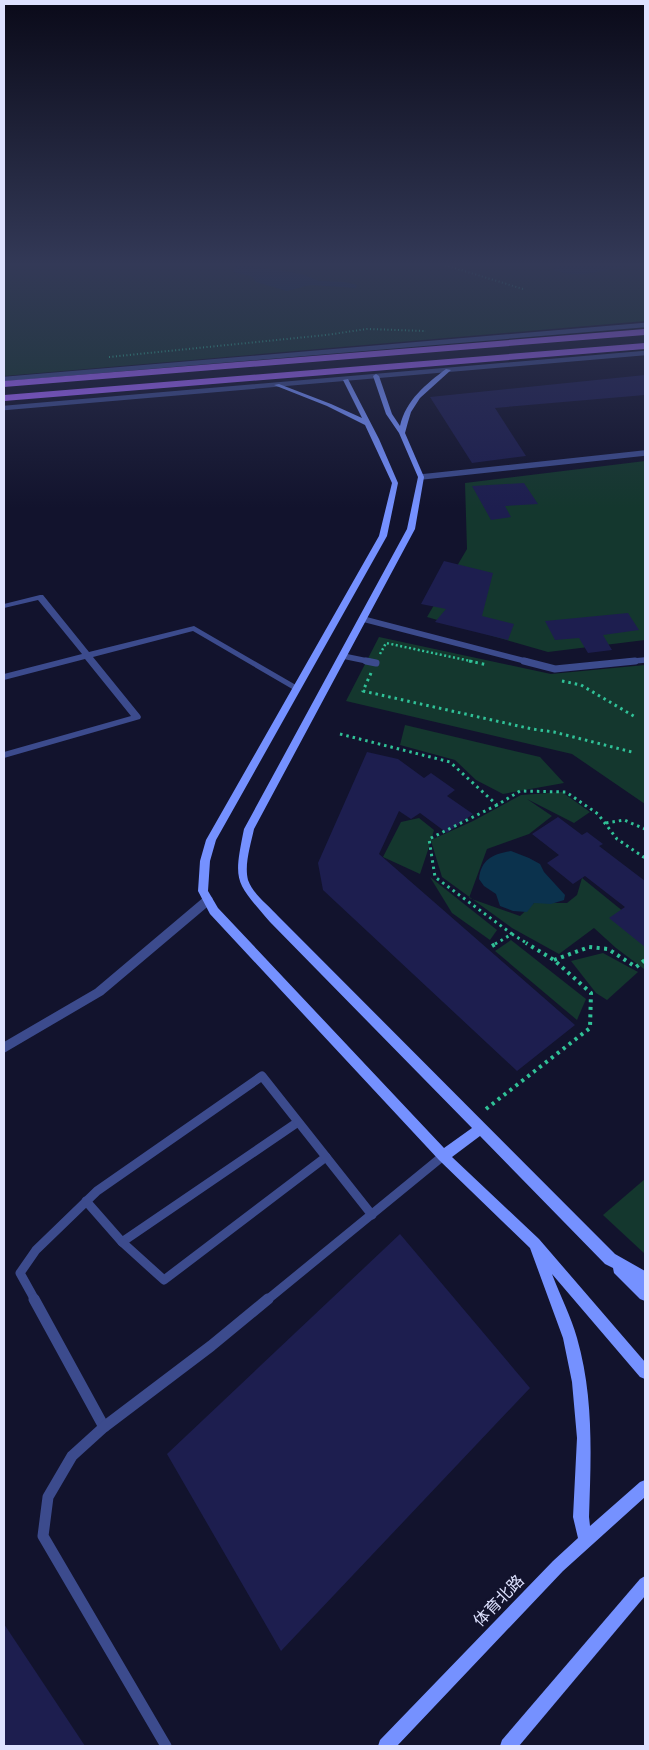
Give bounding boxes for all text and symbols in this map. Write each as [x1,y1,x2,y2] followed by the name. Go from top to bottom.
[470,1571,528,1631] street label: 体育北路

